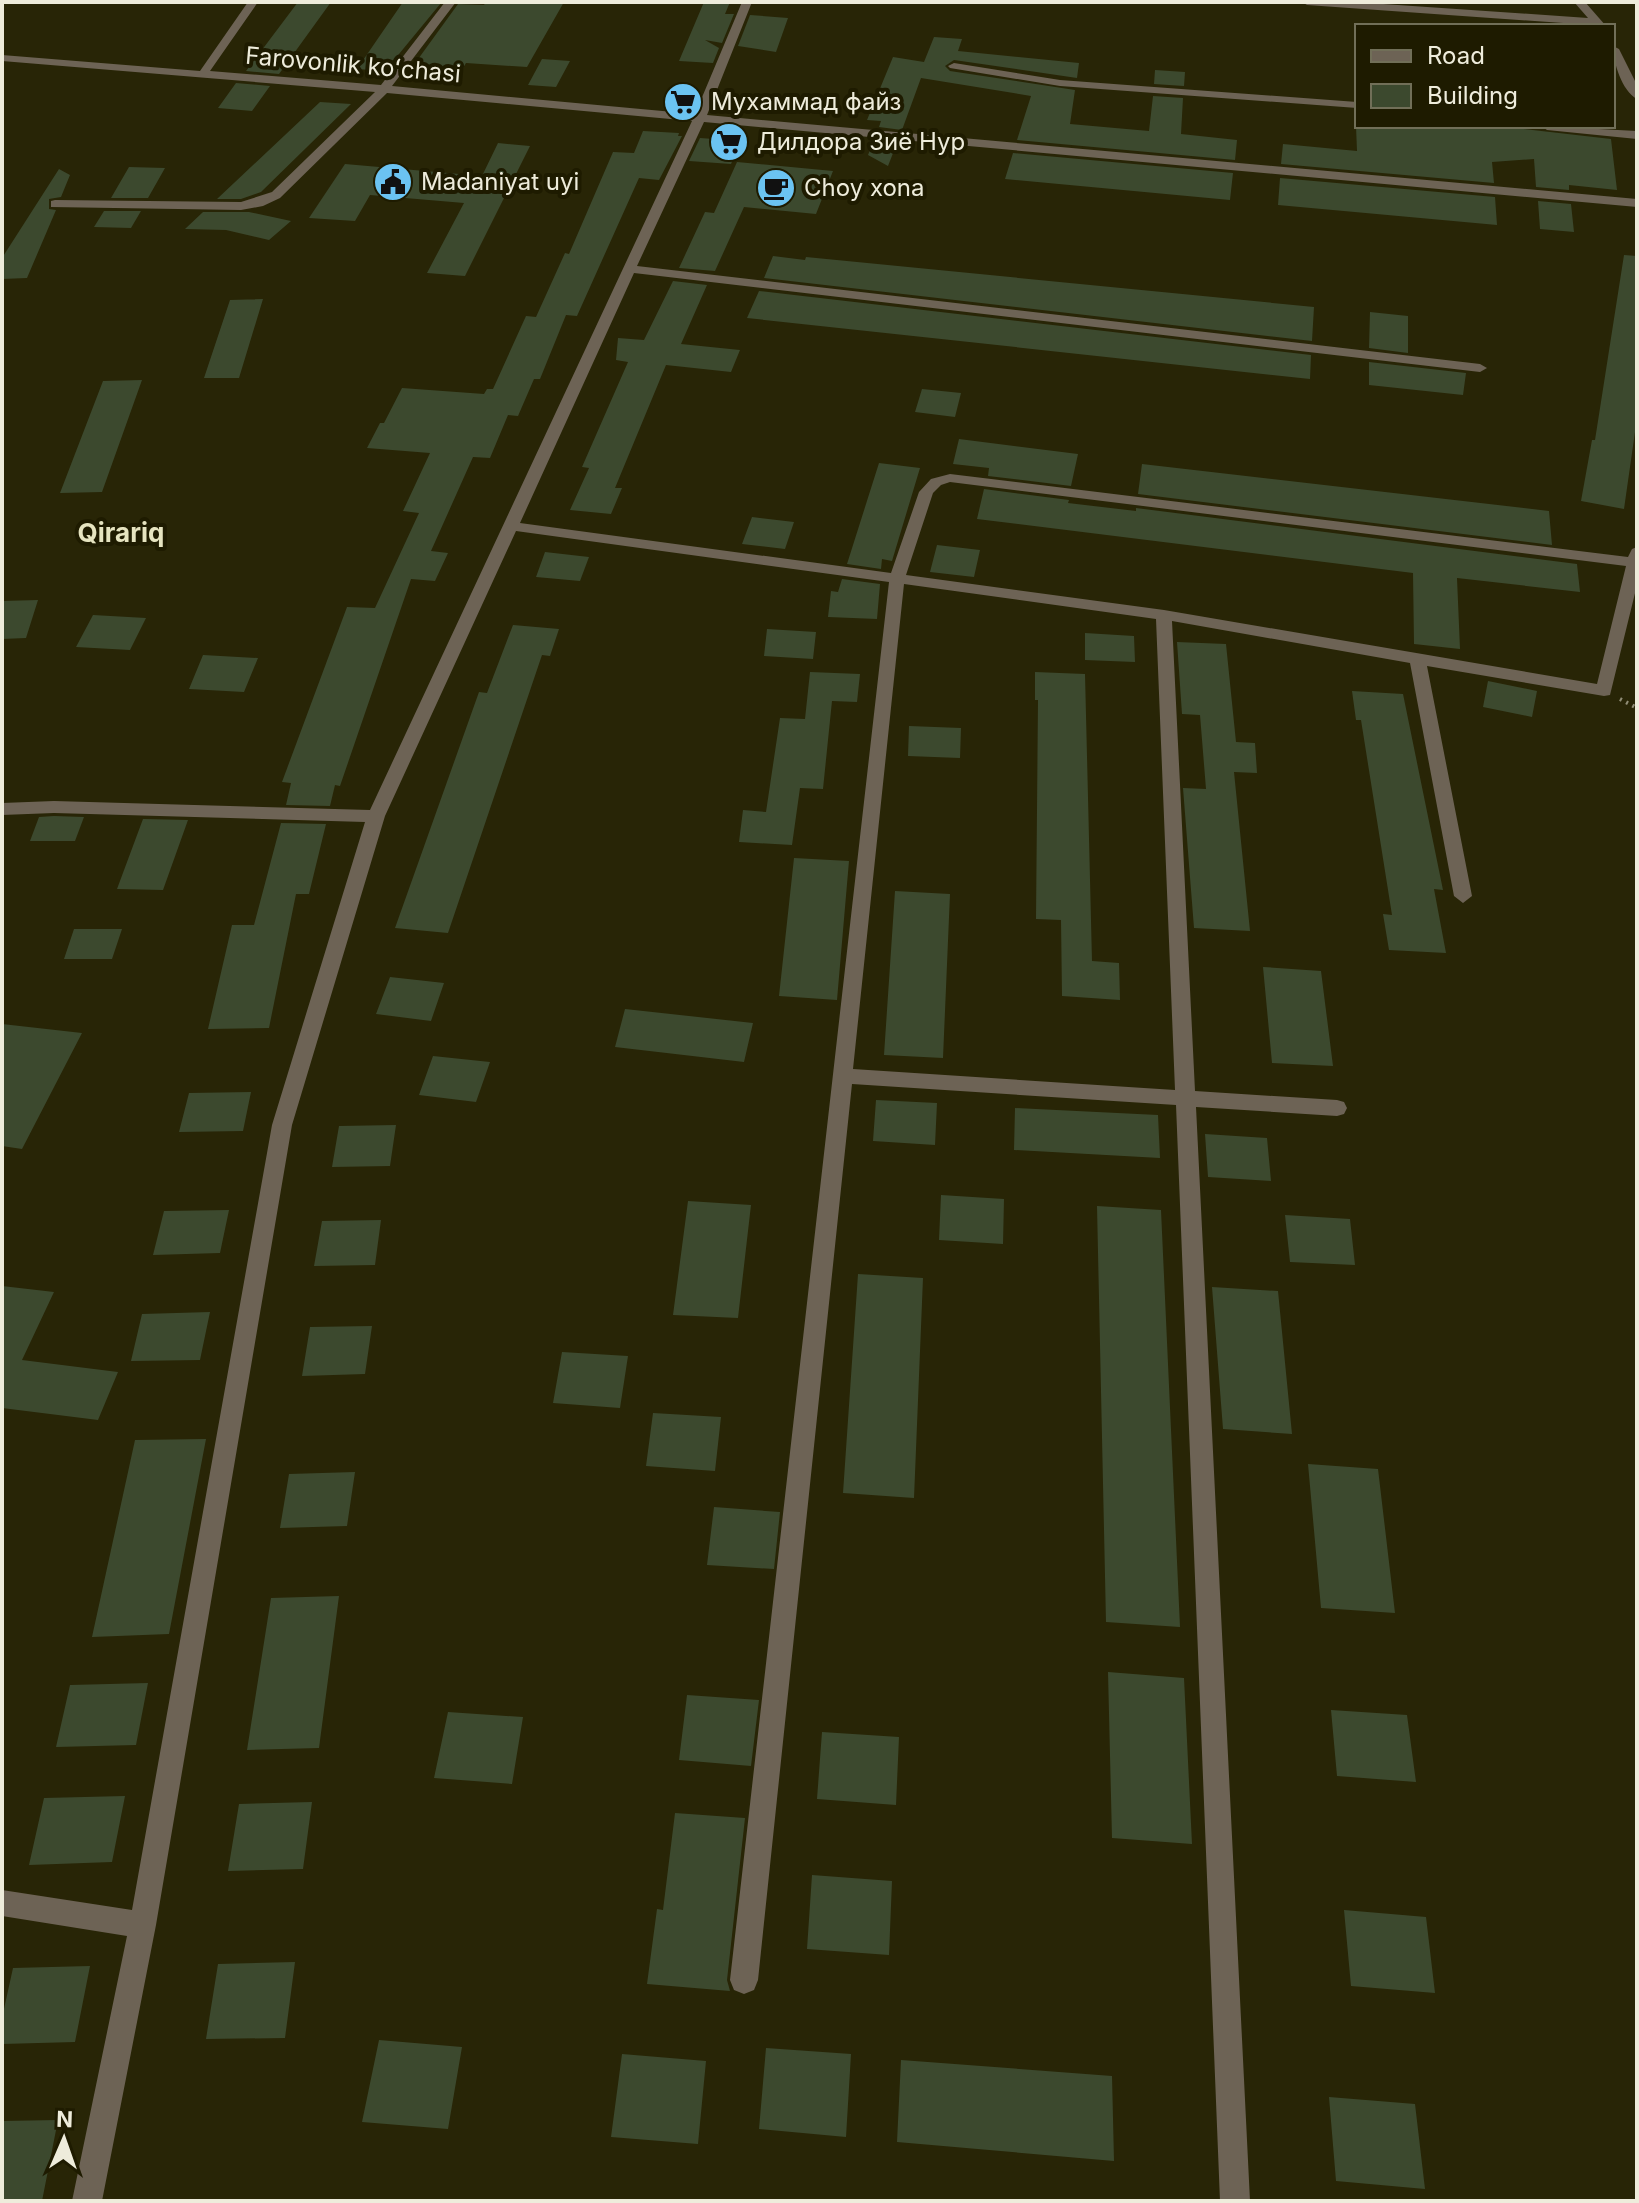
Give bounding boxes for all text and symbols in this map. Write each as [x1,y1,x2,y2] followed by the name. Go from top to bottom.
[1355,24,1615,128] legend
[244,41,462,88] street label: Farovonlik koʻchasi
[1427,41,1485,70] text: Road
[662,81,704,123] supermarket icon: Мухаммад файз
[1427,81,1518,110] text: Building
[711,87,901,116] place label: Мухаммад файз
[708,121,750,163] supermarket icon: Дилдора Зиё Нур
[757,127,965,156] place label: Дилдора Зиё Нур
[372,161,414,203] public building icon: Madaniyat uyi
[421,167,579,196] place label: Madaniyat uyi
[755,167,797,209] cafe icon: Choy xona
[804,173,925,202] place label: Choy xona
[78,517,164,548] district label: Qirariq
[24,2099,104,2179] north arrow
[56,2106,74,2132] text: N

